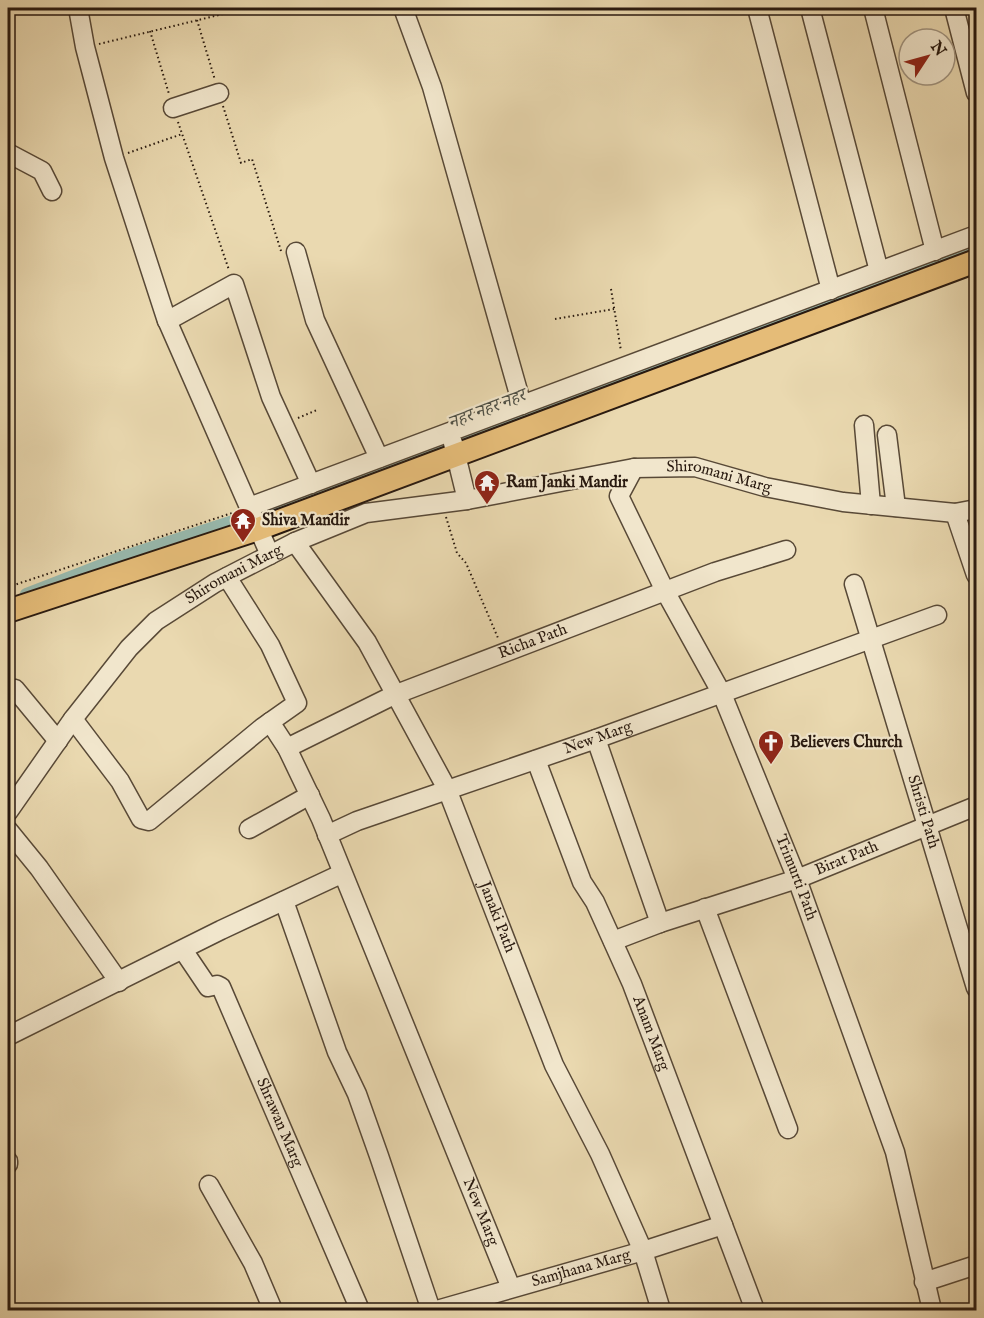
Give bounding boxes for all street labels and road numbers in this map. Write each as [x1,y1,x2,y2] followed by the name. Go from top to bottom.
[666,457,773,498] street label: Shiromani Marg
[182,540,286,609] street label: Shiromani Marg
[495,619,571,664] street label: Richa Path
[561,717,635,759] street label: New Marg
[902,773,943,852] street label: Shristi Path
[770,832,821,924] street label: Trimurti Path
[812,837,882,881] street label: Birat Path
[473,877,520,956] street label: Janaki Path
[627,992,674,1074] street label: Anam Marg
[251,1075,308,1171] street label: Shrawan Marg
[458,1175,503,1249] street label: New Marg
[529,1245,633,1292] street label: Samjhana Marg

